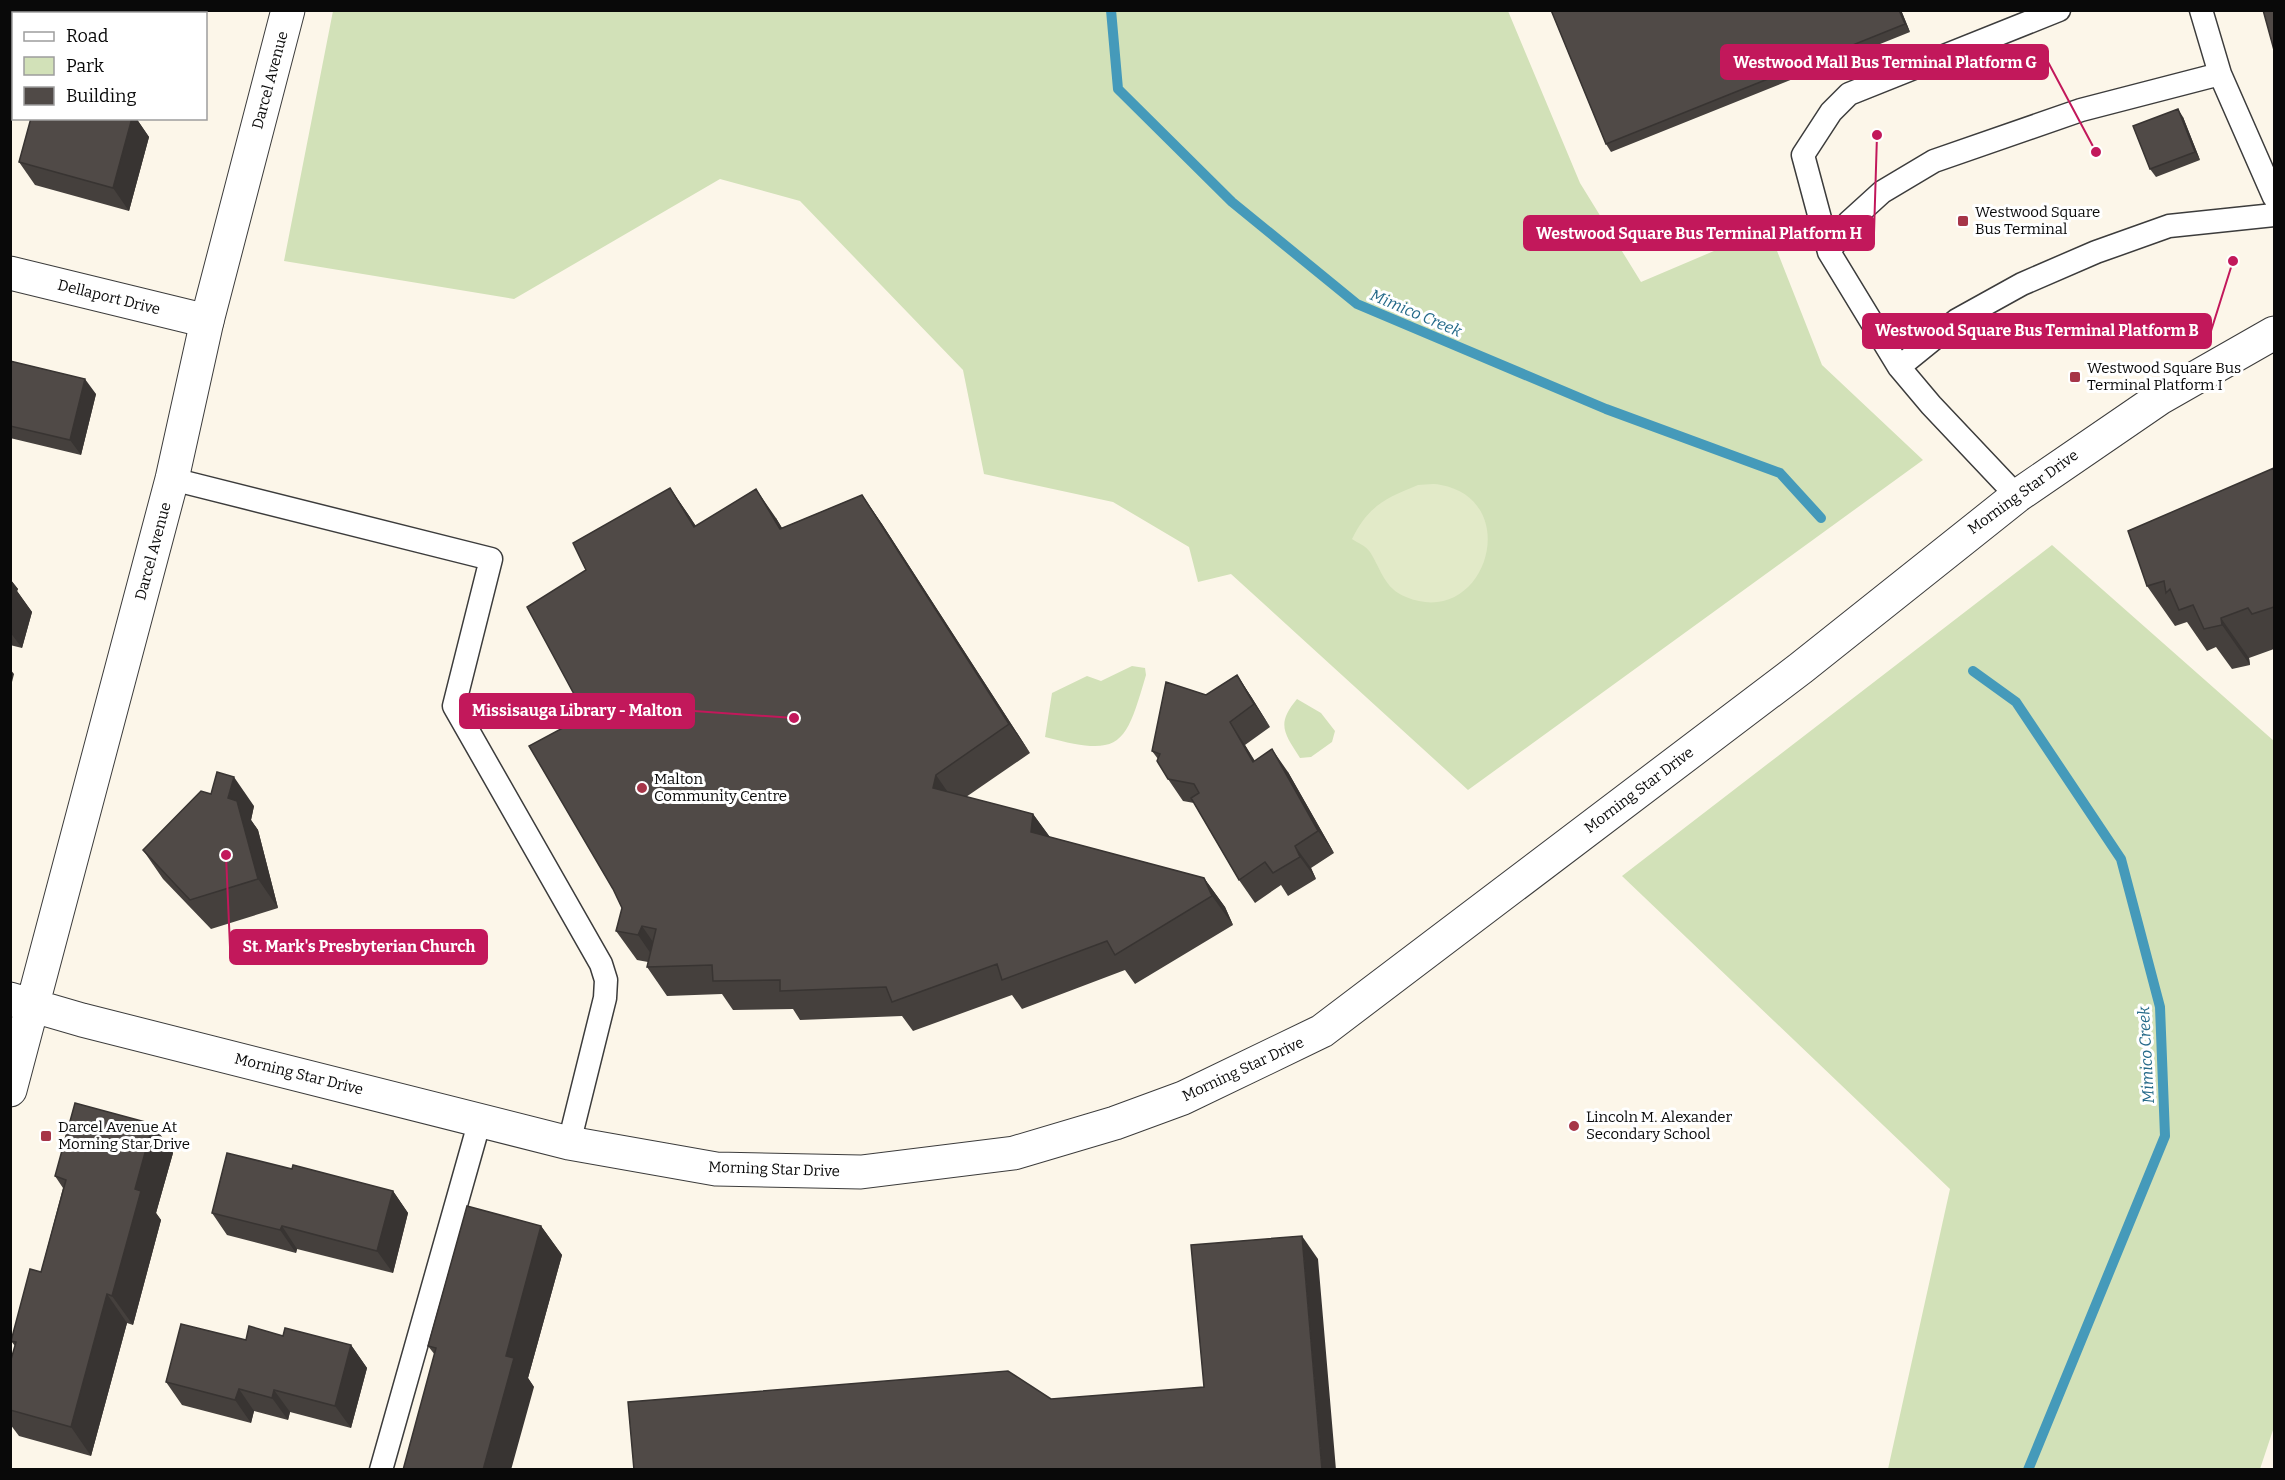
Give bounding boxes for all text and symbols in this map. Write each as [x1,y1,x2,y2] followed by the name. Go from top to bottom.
[12,12,207,120] legend
[66,25,109,47] text: Road
[248,29,292,131] street label: Darcel Avenue
[1721,45,2048,79] callout: Westwood Mall Bus Terminal Platform G
[1733,53,2037,72] text: Westwood Mall Bus Terminal Platform G
[66,55,105,77] text: Park
[66,85,137,107] text: Building
[1975,203,2100,238] place label: Westwood Square Bus Terminal
[1956,214,1970,228] marker: Westwood Square Bus Terminal
[1524,216,1874,250] callout: Westwood Square Bus Terminal Platform H
[1536,224,1862,243] text: Westwood Square Bus Terminal Platform H
[56,276,162,318] street label: Dellaport Drive
[1367,285,1465,341] water label: Mimico Creek
[1863,314,2211,348] callout: Westwood Square Bus Terminal Platform B
[1875,321,2199,340] text: Westwood Square Bus Terminal Platform B
[2087,359,2241,394] place label: Westwood Square Bus Terminal Platform I
[2068,370,2082,384] marker: Westwood Square Bus Terminal Platform I
[1964,446,2082,538] street label: Morning Star Drive
[131,500,175,602] street label: Darcel Avenue
[460,694,694,728] callout: Missisauga Library - Malton
[472,701,683,720] text: Missisauga Library - Malton
[1581,743,1697,837] street label: Morning Star Drive
[654,770,787,805] place label: Malton Community Centre
[635,781,649,795] marker: Malton Community Centre
[230,930,487,964] callout: St. Mark's Presbyterian Church
[243,937,475,956] text: St. Mark's Presbyterian Church
[2134,1006,2158,1104] water label: Mimico Creek
[1179,1033,1307,1105] street label: Morning Star Drive
[233,1049,365,1099] street label: Morning Star Drive
[1586,1108,1733,1143] place label: Lincoln M. Alexander Secondary School
[58,1118,190,1153] place label: Darcel Avenue At Morning Star Drive
[1567,1119,1581,1133] marker: Lincoln M. Alexander Secondary School
[39,1129,53,1143] marker: Darcel Avenue At Morning Star Drive
[708,1158,840,1180] street label: Morning Star Drive

